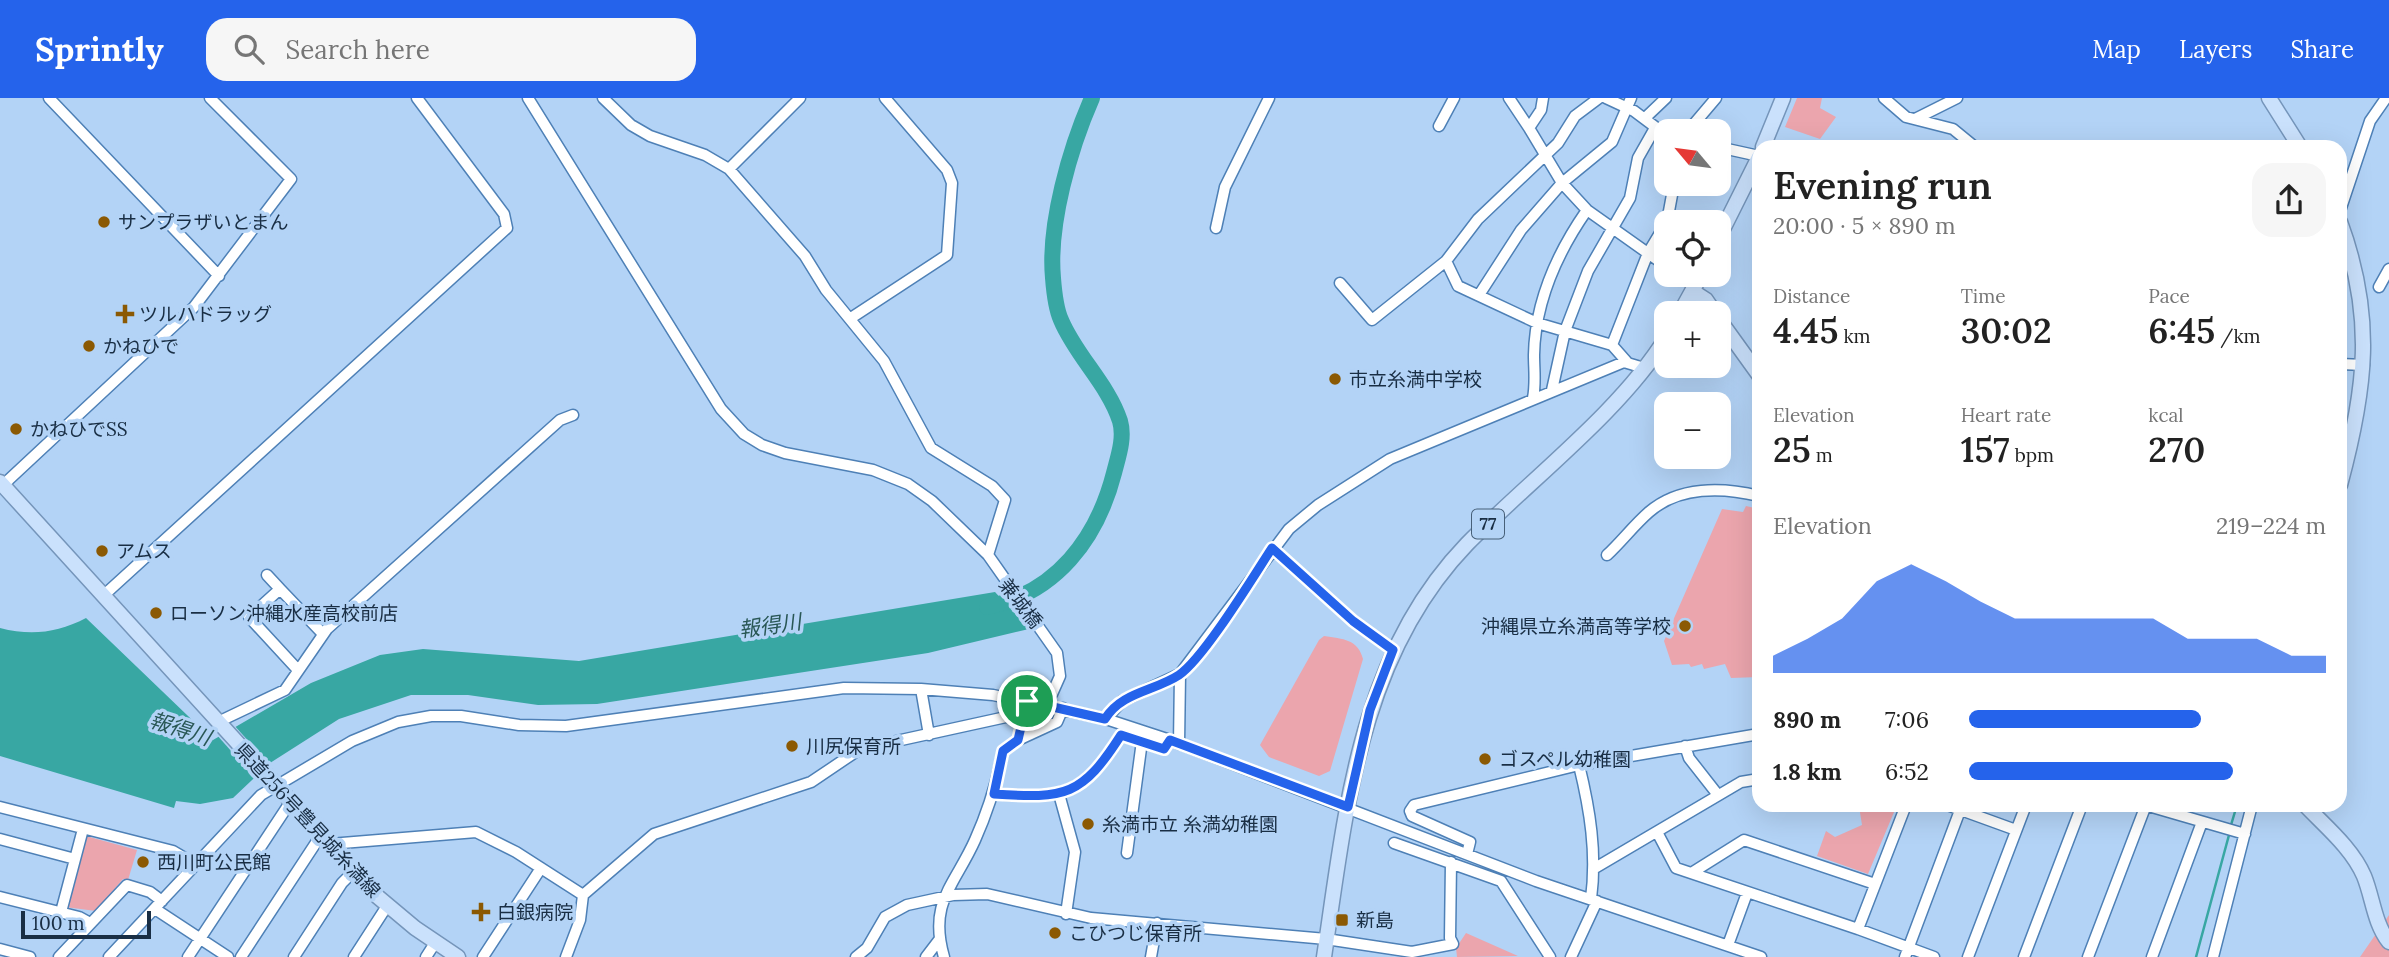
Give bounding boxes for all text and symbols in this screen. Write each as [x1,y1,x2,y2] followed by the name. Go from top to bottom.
[206,18,696,81] search box
[35,28,164,70] text: Sprintly
[230,30,268,68] icon: search
[286,33,430,66] text: Search here
[2092,34,2141,65] text: Map
[2179,34,2252,65] text: Layers
[2290,34,2354,65] text: Share
[1654,119,1731,196] north arrow
[1654,119,1731,469] map controls
[1773,161,1992,209] text: Evening run
[2252,163,2326,237] button: share
[118,210,288,234] place label: サンプラザいとまん
[1654,210,1731,287] button: locate
[1773,211,1956,240] text: 20:00 · 5 × 890 m
[96,214,112,230] marker: サンプラザいとまん
[1773,284,1850,308] text: Distance
[1961,284,2005,308] text: Time
[2148,284,2190,308] text: Pace
[1654,301,1731,378] button: +
[139,302,272,326] place label: ツルハドラッグ
[117,306,133,322] marker: ツルハドラッグ
[1773,308,1838,353] text: 4.45
[1961,308,2052,353] text: 30:02
[2148,308,2215,353] text: 6:45
[1838,324,1871,348] text: km
[2215,324,2261,348] text: /km
[103,334,179,358] place label: かねひで
[81,338,97,354] marker: かねひで
[1349,367,1482,391] place label: 市立糸満中学校
[1327,371,1343,387] marker: 市立糸満中学校
[1654,392,1731,469] button: −
[1773,403,1855,427] text: Elevation
[1961,403,2051,427] text: Heart rate
[2148,403,2183,427] text: kcal
[30,417,128,441] place label: かねひでSS
[8,421,24,437] marker: かねひでSS
[1773,427,1811,472] text: 25
[1961,427,2010,472] text: 157
[2148,427,2205,472] text: 270
[1811,443,1833,467] text: m
[2010,443,2054,467] text: bpm
[1472,510,1504,538] road number: 77
[1773,511,1872,540] text: Elevation
[2216,511,2326,540] text: 219–224 m
[116,539,172,563] place label: アムス
[94,543,110,559] marker: アムス
[994,573,1048,633] street label: 兼城橋
[170,601,398,625] place label: ローソン沖縄水産高校前店
[148,605,164,621] marker: ローソン沖縄水産高校前店
[737,607,805,643] water label: 報得川
[1481,614,1671,638] place label: 沖縄県立糸満高等学校
[1677,618,1693,634] marker: 沖縄県立糸満高等学校
[997,671,1057,731] pin
[1008,682,1046,720] icon: arrive
[1773,705,1841,734] text: 890 m
[1885,705,1929,734] text: 7:06
[146,706,216,752] water label: 報得川
[806,734,901,758] place label: 川尻保育所
[230,738,386,902] street label: 県道256号豊見城糸満線
[784,738,800,754] marker: 川尻保育所
[1499,747,1631,771] place label: ゴスペル幼稚園
[1477,751,1493,767] marker: ゴスペル幼稚園
[1773,757,1842,786] text: 1.8 km
[1885,757,1929,786] text: 6:52
[1102,812,1278,836] place label: 糸満市立 糸満幼稚園
[1080,816,1096,832] marker: 糸満市立 糸満幼稚園
[157,850,271,874] place label: 西川町公民館
[135,854,151,870] marker: 西川町公民館
[497,900,573,924] place label: 白銀病院
[471,902,491,922] marker: 白銀病院
[21,908,150,940] scale bar
[1356,908,1394,932] place label: 新島
[32,911,85,935] text: 100 m
[1334,912,1350,928] marker: 新島
[1069,921,1202,945] place label: こひつじ保育所
[1047,925,1063,941] marker: こひつじ保育所

